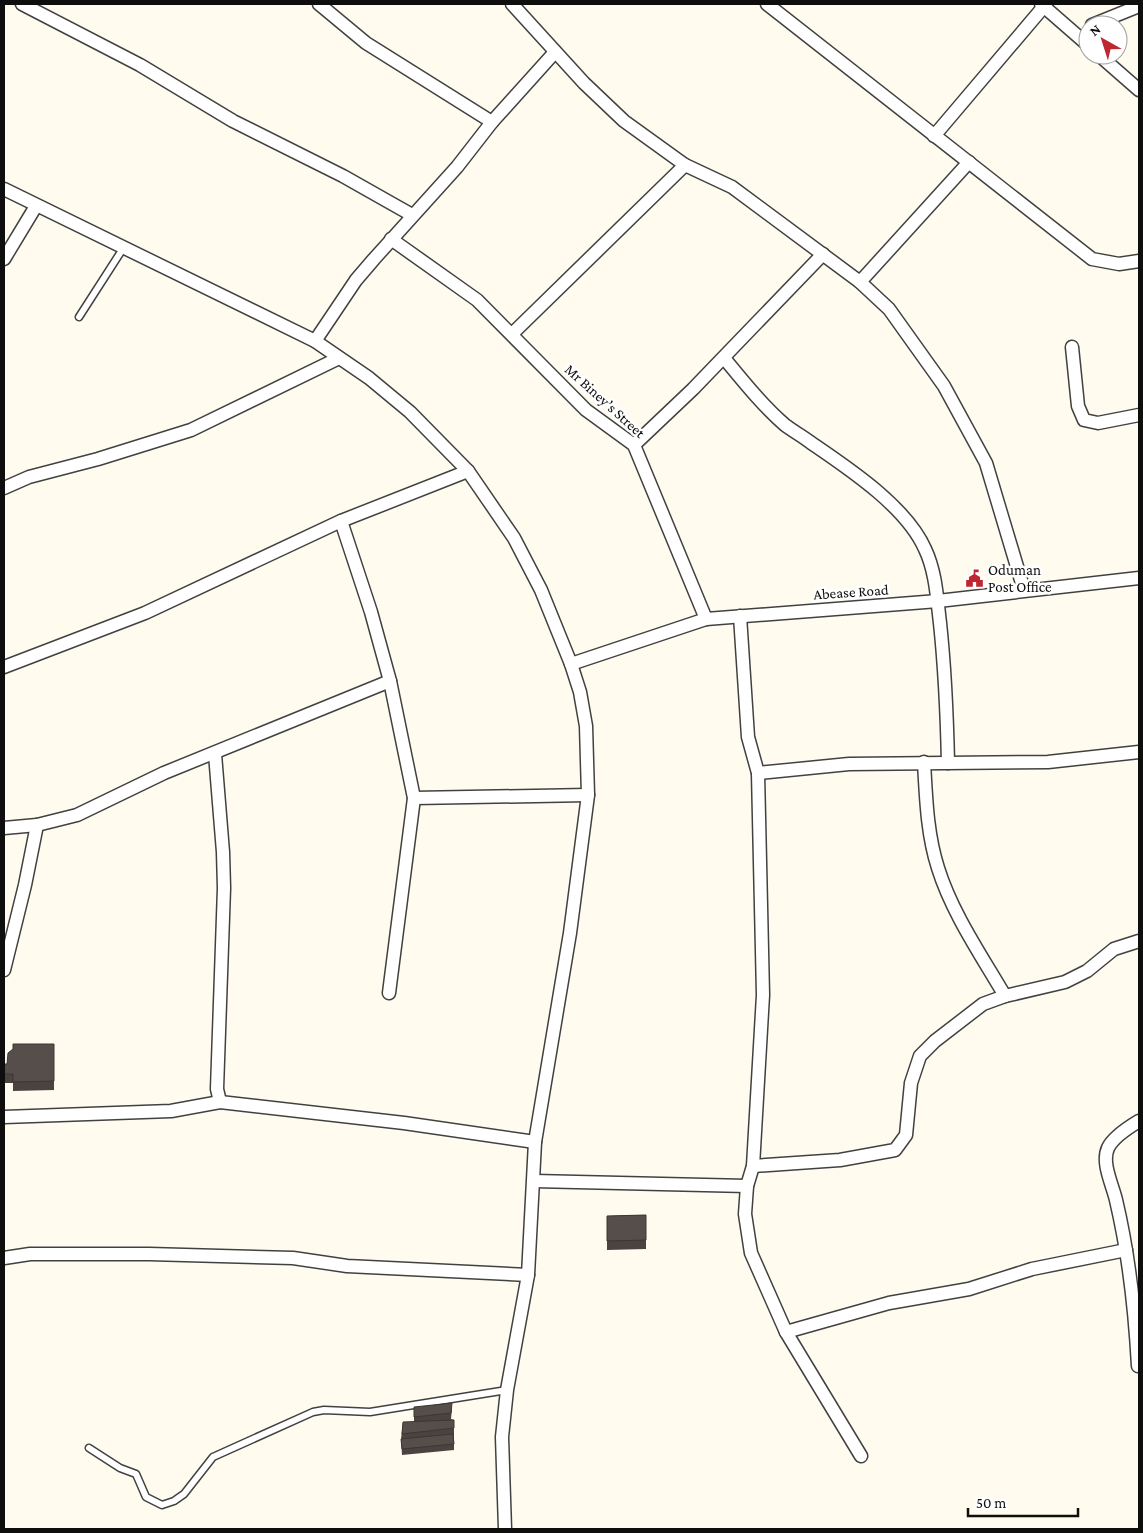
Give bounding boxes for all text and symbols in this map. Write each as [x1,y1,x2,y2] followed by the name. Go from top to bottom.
[1078,15,1128,65] north arrow
[1086,20,1104,39] text: N
[561,361,649,442] street label: Mr Biney’s Street
[988,562,1052,595] place label: Oduman Post Office
[964,569,984,589] public building icon: Oduman Post Office
[813,581,889,603] street label: Abease Road
[968,1486,1078,1518] scale bar
[976,1495,1006,1511] text: 50 m

